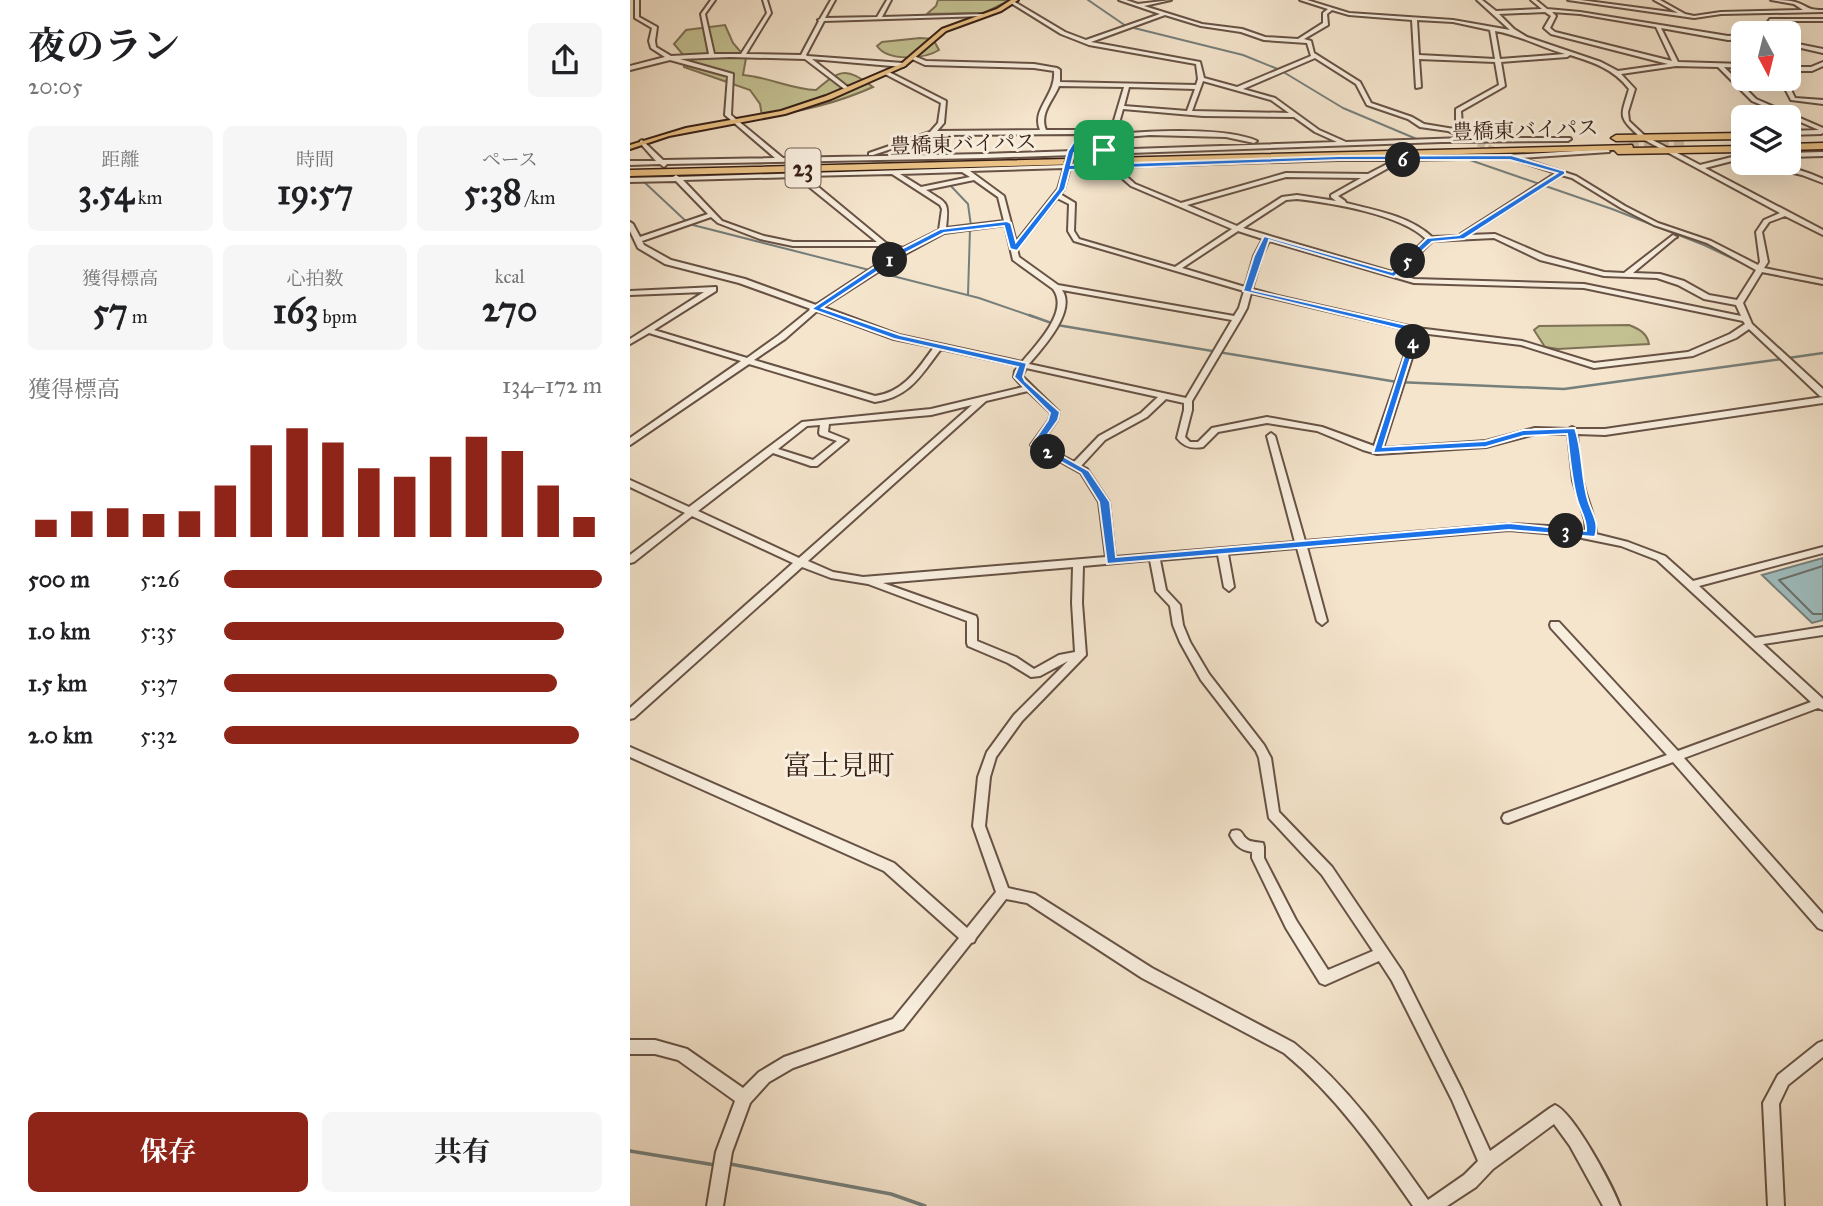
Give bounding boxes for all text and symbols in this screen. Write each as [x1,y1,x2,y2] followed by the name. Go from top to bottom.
[1731,21,1801,91] north arrow
[1731,21,1801,175] map controls
[28,23,180,69] text: 夜のラン
[528,23,602,97] button: share
[28,72,83,100] text: 20:05
[1731,105,1801,175] button: layers
[1451,114,1599,146] street label: 豊橋東バイパス
[1074,120,1134,180] pin
[889,128,1037,160] street label: 豊橋東バイパス
[1085,131,1123,169] icon: arrive
[1386,142,1420,178] pin: 6
[101,148,139,171] text: 距離
[296,148,334,171] text: 時間
[482,148,538,171] text: ペース
[786,148,820,188] road number: 23
[1398,148,1407,171] text: 6
[78,171,134,214] text: 3.54
[277,171,353,214] text: 19:57
[464,171,522,214] text: 5:38
[134,186,163,209] text: km
[522,186,556,209] text: /km
[873,243,908,278] pin: 1
[1390,244,1426,278] pin: 5
[886,248,893,271] text: 1
[1403,249,1412,272] text: 5
[495,265,525,288] text: kcal
[82,267,158,290] text: 獲得標高
[286,267,344,290] text: 心拍数
[482,288,537,331] text: 270
[93,290,128,333] text: 57
[273,290,318,333] text: 163
[128,305,148,328] text: m
[318,305,357,328] text: bpm
[1396,324,1430,360] pin: 4
[1407,330,1418,353] text: 4
[502,371,602,399] text: 134–172 m
[28,375,120,403] text: 獲得標高
[1030,434,1066,470] pin: 2
[1043,440,1052,463] text: 2
[1548,514,1584,548] pin: 3
[1562,519,1569,542] text: 3
[28,565,90,593] text: 500 m
[140,565,180,593] text: 5:26
[28,617,90,645] text: 1.0 km
[140,617,176,645] text: 5:35
[28,669,87,697] text: 1.5 km
[140,669,178,697] text: 5:37
[28,721,93,749] text: 2.0 km
[140,721,177,749] text: 5:32
[783,748,895,783] district label: 富士見町
[28,1112,308,1192] button: 保存
[322,1112,602,1192] button: 共有

